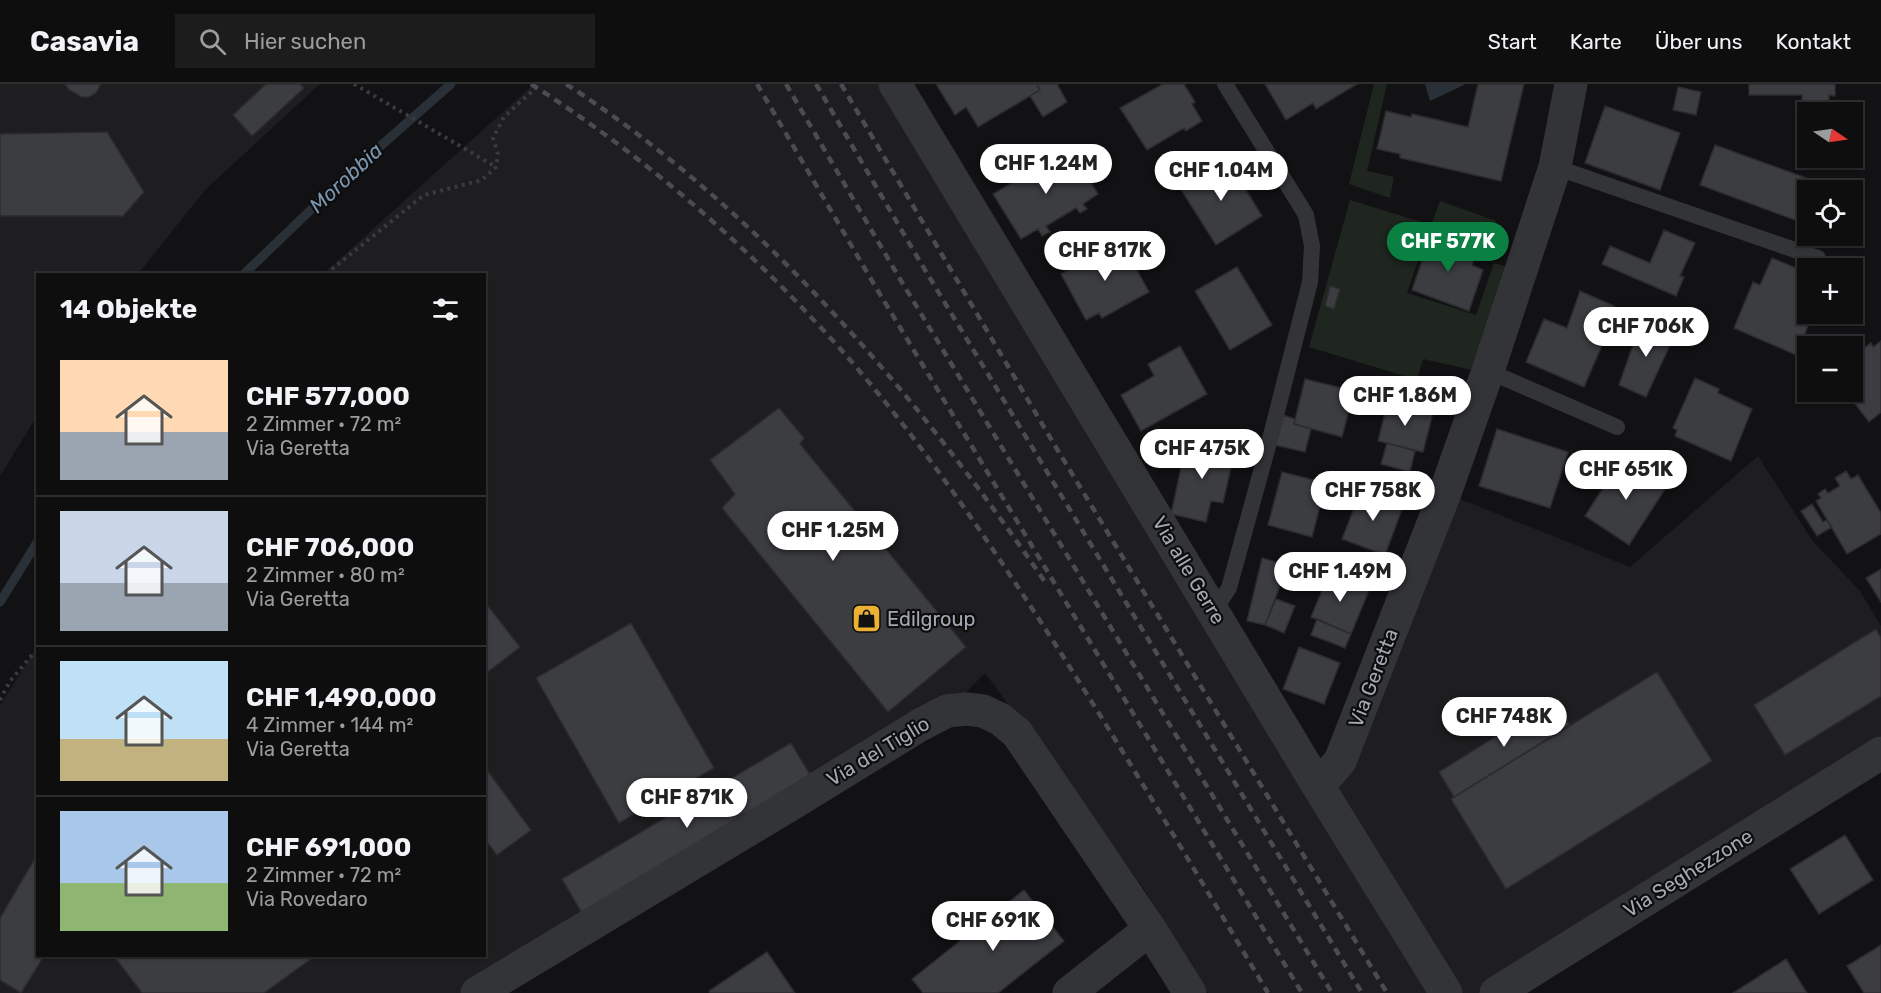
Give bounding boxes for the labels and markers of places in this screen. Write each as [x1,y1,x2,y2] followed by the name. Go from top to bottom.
[977,144,1115,195] pin: CHF 1.24M
[1152,151,1290,202] pin: CHF 1.04M
[1386,222,1510,273] pin: CHF 577K
[1043,231,1167,282] pin: CHF 817K
[1584,307,1708,358] pin: CHF 706K
[1336,376,1474,427] pin: CHF 1.86M
[1140,429,1264,480] pin: CHF 475K
[1564,450,1688,501] pin: CHF 651K
[1311,471,1435,522] pin: CHF 758K
[764,511,902,562] pin: CHF 1.25M
[1271,552,1409,603] pin: CHF 1.49M
[850,603,882,635] shop icon: Edilgroup
[887,607,975,631] place label: Edilgroup
[1442,697,1566,748] pin: CHF 748K
[625,778,749,829] pin: CHF 871K
[931,901,1055,952] pin: CHF 691K

